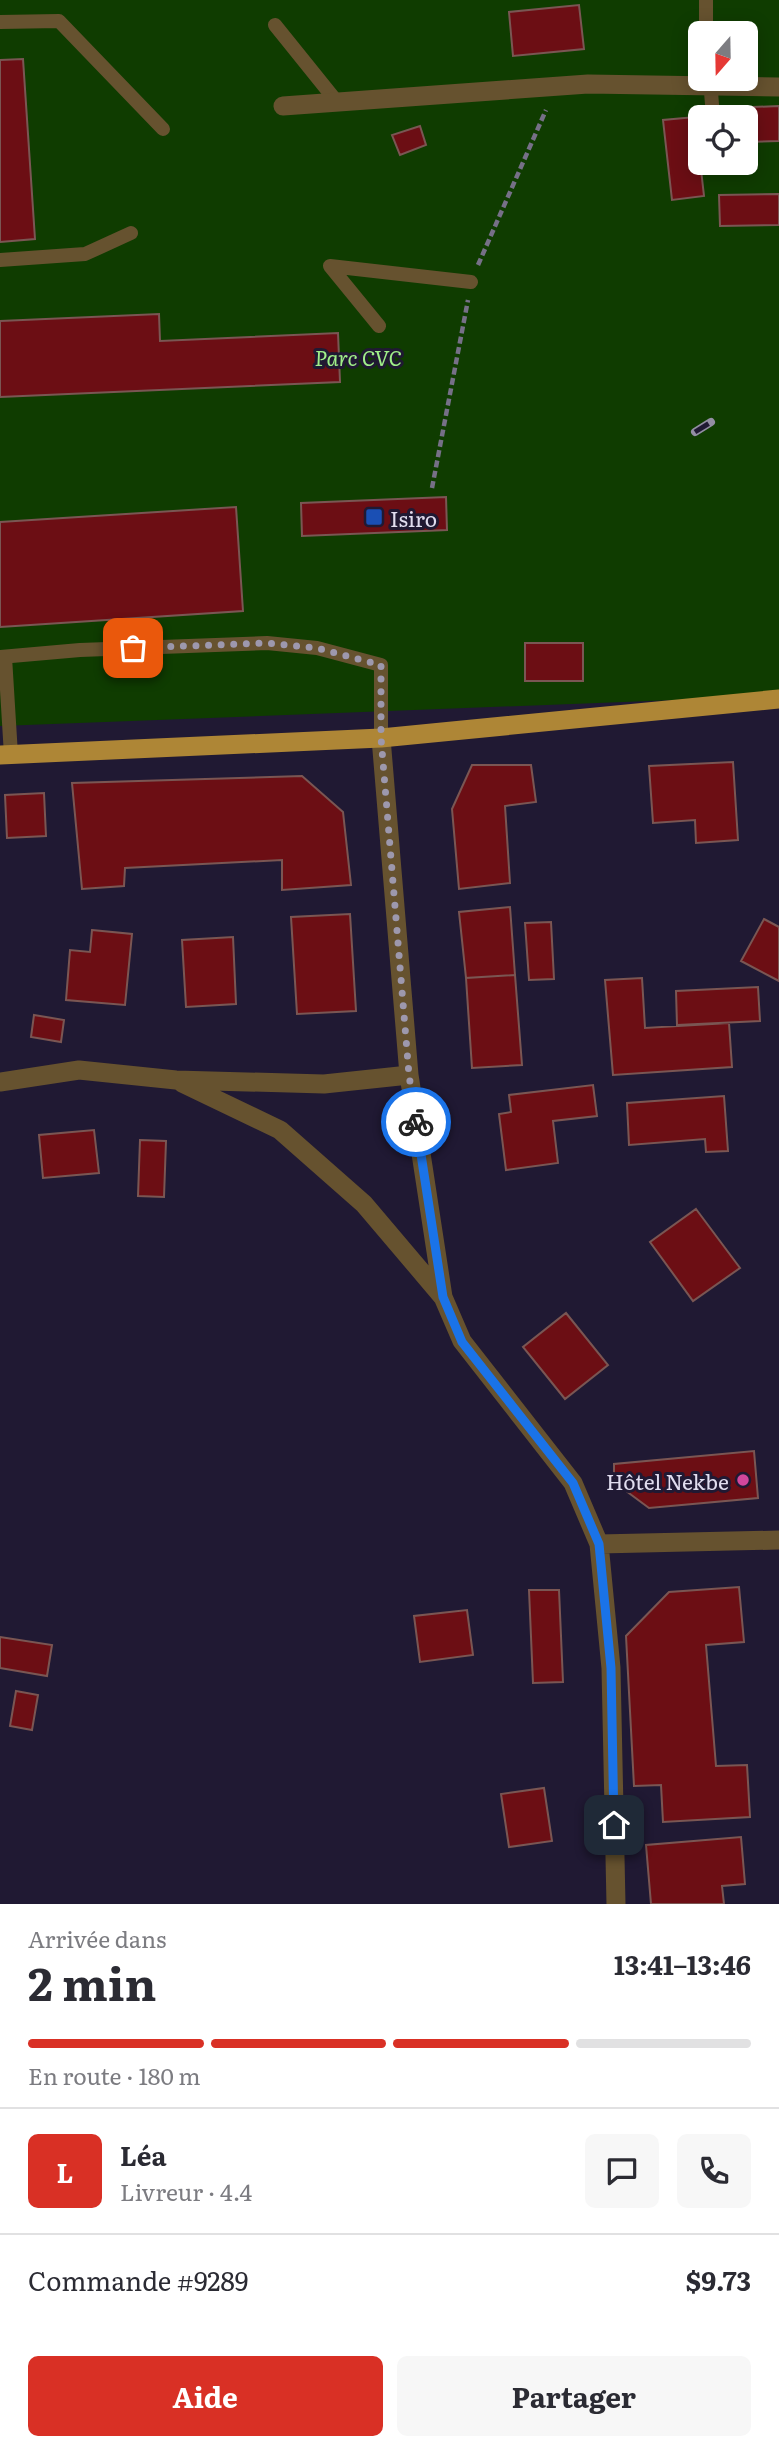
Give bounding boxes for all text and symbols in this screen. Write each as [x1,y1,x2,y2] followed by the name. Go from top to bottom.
[688,21,758,91] north arrow
[688,21,758,175] map controls
[688,105,758,175] button: locate
[314,341,402,372] park label: Parc CVC
[390,502,437,533] place label: Isiro
[364,507,384,527] marker: Isiro
[103,618,163,678] pin
[114,629,152,667] icon: bag
[381,1087,451,1157] courier
[397,1103,435,1141] icon: bike
[606,1465,729,1496] place label: Hôtel Nekbe
[735,1472,751,1488] marker: Hôtel Nekbe
[584,1795,644,1855] pin
[595,1806,633,1844] icon: home
[28,1921,166,1955] text: Arrivée dans
[614,1944,751,1983] text: 13:41–13:46
[28,1947,157,2015] text: 2 min
[28,2058,201,2092] text: En route · 180 m
[585,2134,659,2208] button: chat
[677,2134,751,2208] button: phone
[120,2135,167,2174] text: Léa
[57,2152,73,2191] text: L
[120,2174,252,2208] text: Livreur · 4.4
[28,2260,248,2299] text: Commande #9289
[686,2260,751,2299] text: $9.73
[28,2356,383,2436] button: Aide
[397,2356,751,2436] button: Partager

